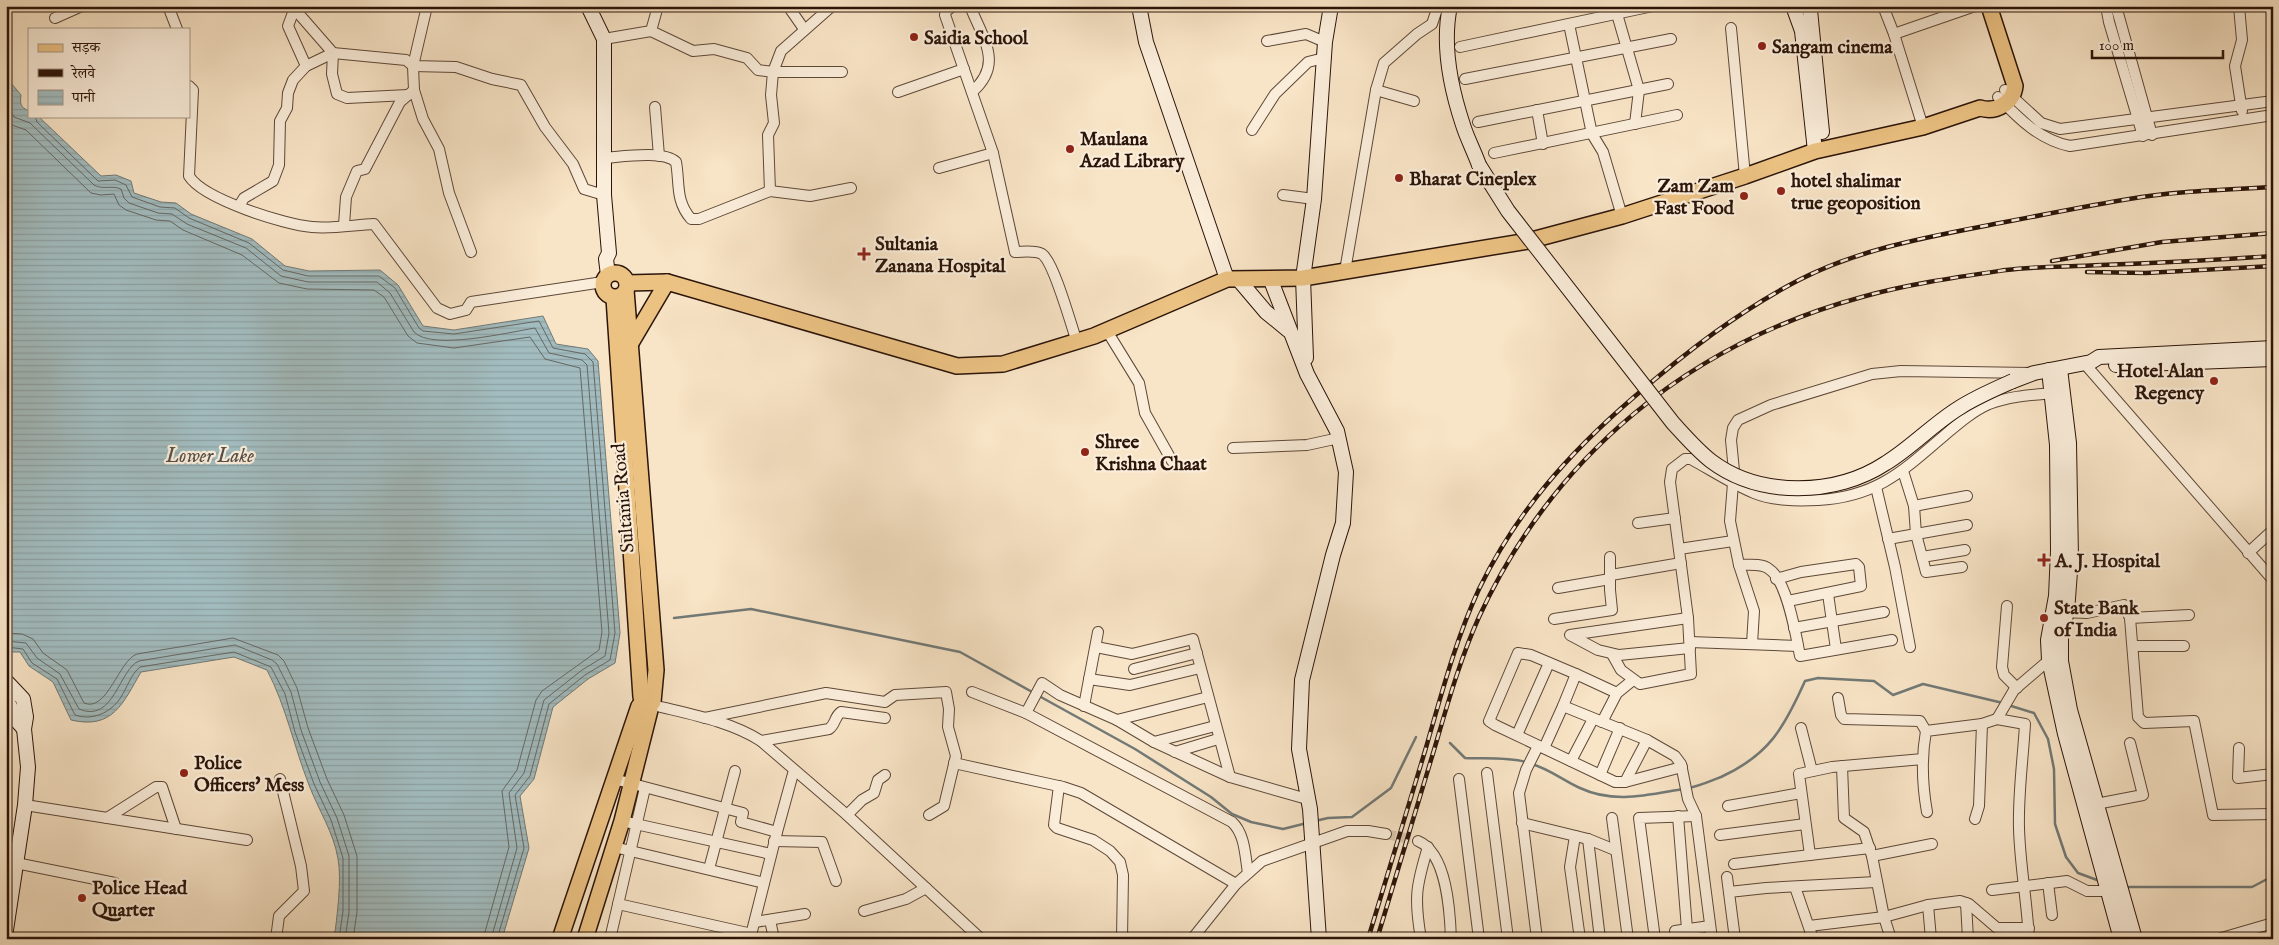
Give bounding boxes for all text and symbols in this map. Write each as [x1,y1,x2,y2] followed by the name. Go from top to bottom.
[924,27,1029,51] place label: Saidia School
[28,28,190,118] legend
[2092,28,2223,60] scale bar
[908,31,920,43] marker: Saidia School
[1772,36,1893,60] place label: Sangam cinema
[2099,36,2135,55] text: 100 m
[71,38,101,57] text: सड़क
[1756,40,1768,52] marker: Sangam cinema
[70,64,96,83] text: रेलवे
[71,88,96,107] text: पानी
[1079,128,1185,174] place label: Maulana Azad Library
[1064,143,1076,155] marker: Maulana Azad Library
[1409,168,1537,192] place label: Bharat Cineplex
[1790,170,1921,216] place label: hotel shalimar true geoposition
[1393,172,1405,184] marker: Bharat Cineplex
[1654,175,1735,221] place label: Zam Zam Fast Food
[1775,185,1787,197] marker: hotel shalimar true geoposition
[1738,190,1750,202] marker: Zam Zam Fast Food
[875,233,1006,279] place label: Sultania Zanana Hospital
[857,247,871,261] marker: Sultania Zanana Hospital
[2117,360,2205,406] place label: Hotel Alan Regency
[2208,375,2220,387] marker: Hotel Alan Regency
[1095,431,1207,477] place label: Shree Krishna Chaat
[607,441,641,554] street label: Sultania Road
[165,444,254,469] water label: Lower Lake
[1079,446,1091,458] marker: Shree Krishna Chaat
[2054,550,2161,574] place label: A. J. Hospital
[2037,553,2051,567] marker: A. J. Hospital
[2054,597,2140,643] place label: State Bank of India
[2038,612,2050,624] marker: State Bank of India
[194,752,305,798] place label: Police Officers' Mess
[178,767,190,779] marker: Police Officers' Mess
[92,877,188,923] place label: Police Head Quarter
[76,892,88,904] marker: Police Head Quarter

